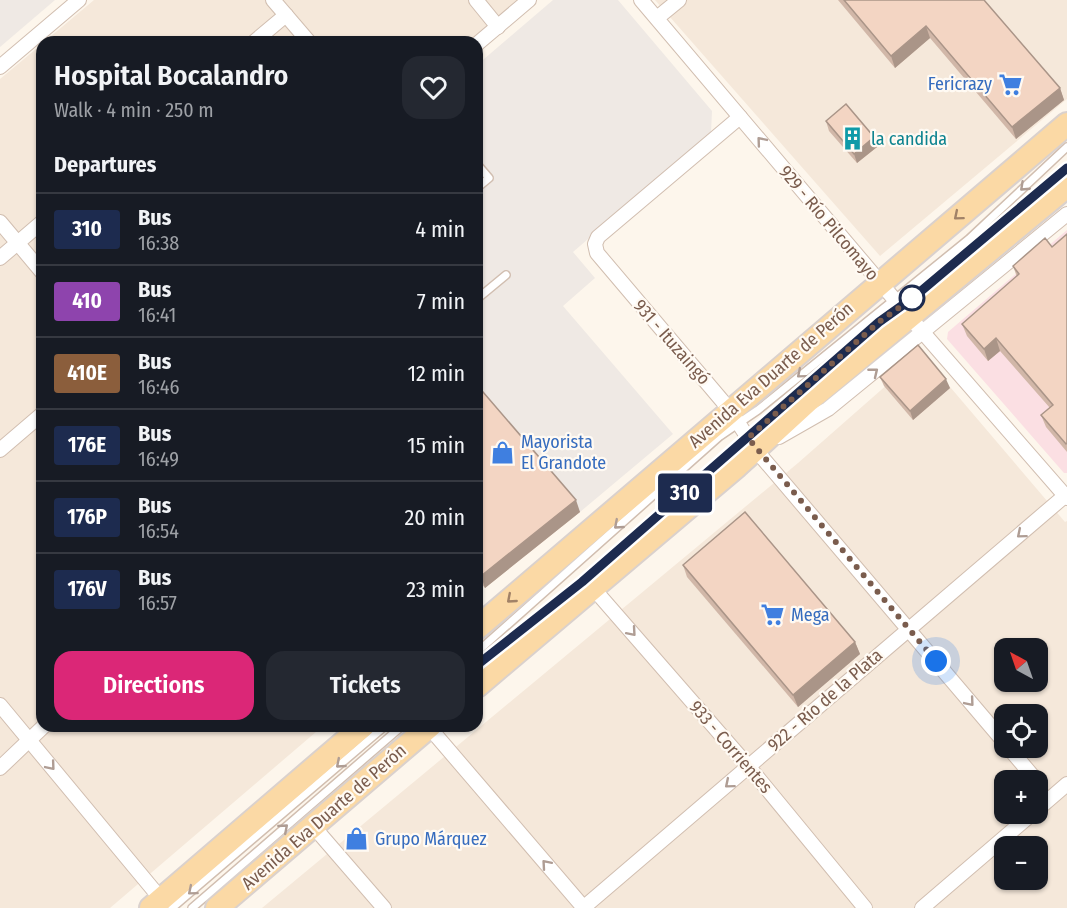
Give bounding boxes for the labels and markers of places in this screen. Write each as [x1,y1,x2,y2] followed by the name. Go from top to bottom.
[997,71,1023,97] supermarket icon: Fericrazy
[928,73,992,95] place label: Fericrazy
[840,126,866,152] building icon: la candida
[871,128,947,150] place label: la candida
[899,285,925,311] unlabelled marker
[521,431,606,474] place label: Mayorista El Grandote
[490,439,516,465] shop icon: Mayorista El Grandote
[760,602,786,628] supermarket icon: Mega
[791,604,830,626] place label: Mega
[344,826,370,852] shop icon: Grupo Márquez
[375,828,487,850] place label: Grupo Márquez

